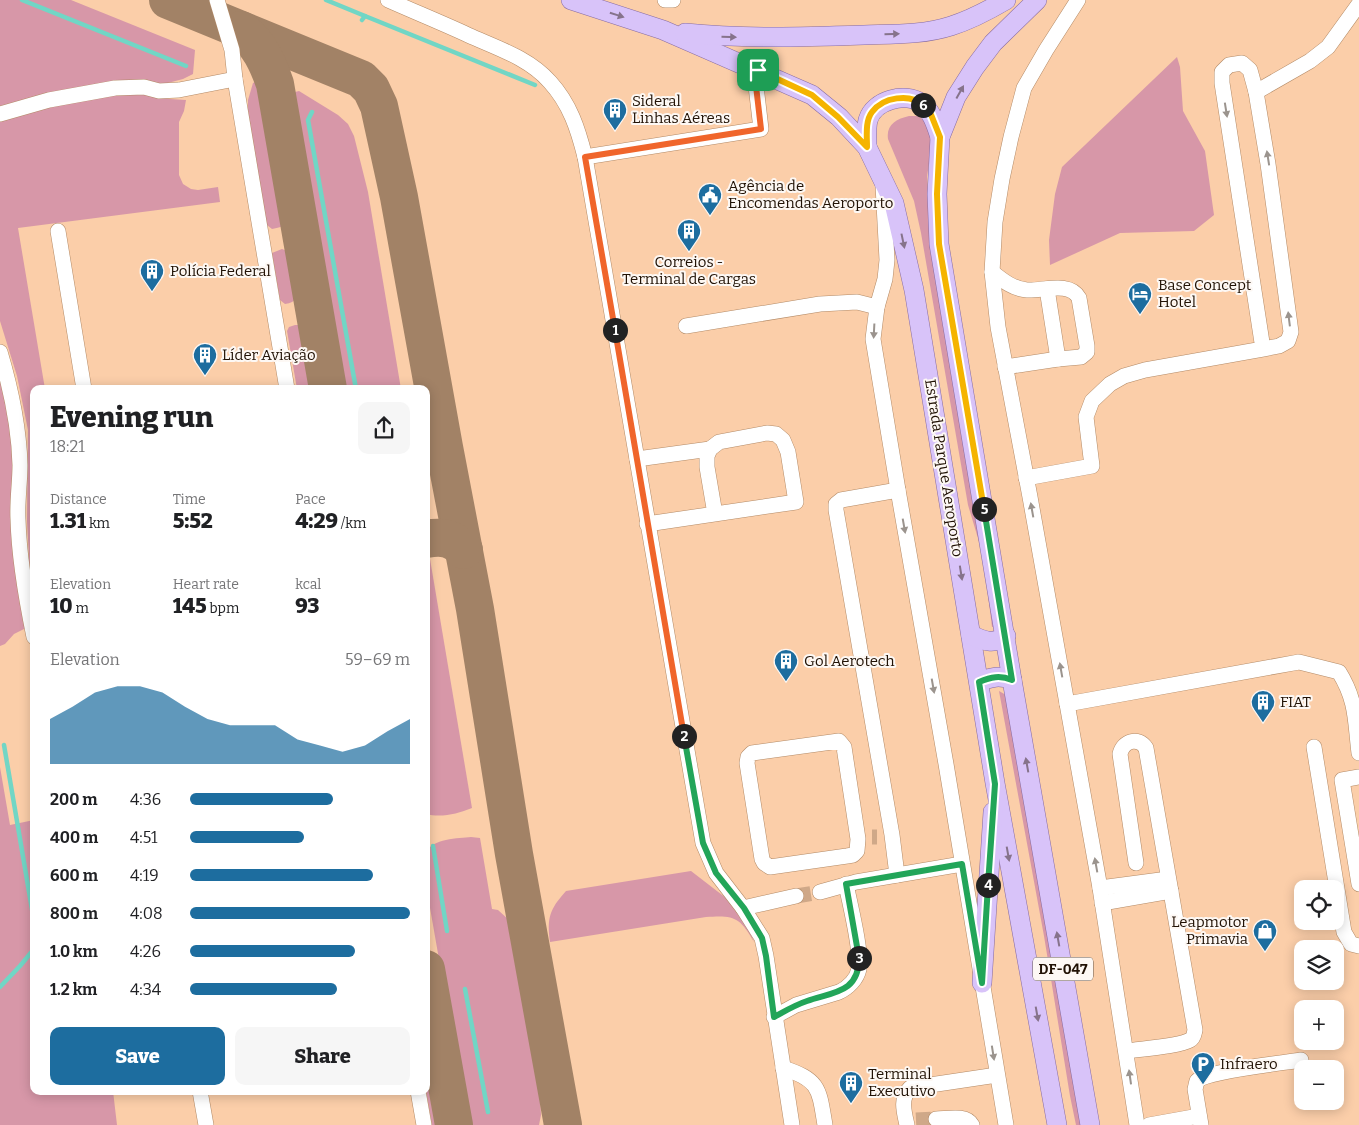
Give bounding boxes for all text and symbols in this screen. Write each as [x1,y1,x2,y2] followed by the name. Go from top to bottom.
[610,11,625,19] one-way arrow
[884,30,900,38] one-way arrow
[722,33,738,41] one-way arrow
[737,49,779,91] pin
[744,56,772,84] icon: arrive
[955,86,964,99] one-way arrow
[632,92,730,127] place label: Sideral Linhas Aéreas
[910,92,936,118] pin: 6
[602,97,628,131] building icon: Sideral Linhas Aéreas
[919,97,928,114] text: 6
[1222,102,1230,118] one-way arrow
[1263,150,1271,166] one-way arrow
[728,177,893,212] place label: Agência de Encomendas Aeroporto
[697,182,723,216] public building icon: Agência de Encomendas Aeroporto
[676,218,702,252] building icon: Correios - Terminal de Cargas
[900,233,908,249] one-way arrow
[622,253,756,288] place label: Correios - Terminal de Cargas
[139,258,165,292] building icon: Polícia Federal
[170,262,271,280] place label: Polícia Federal
[1158,276,1252,311] place label: Base Concept Hotel
[1127,281,1153,315] hotel icon: Base Concept Hotel
[1285,311,1293,327] one-way arrow
[602,318,628,342] pin: 1
[612,322,619,339] text: 1
[869,323,877,339] one-way arrow
[192,342,218,376] building icon: Líder Aviação
[222,346,316,364] place label: Líder Aviação
[921,378,967,558] street label: Estrada Parque Aeroporto
[50,401,213,434] text: Evening run
[358,402,410,454] button: share
[50,437,85,456] text: 18:21
[50,491,107,508] text: Distance
[173,491,206,508] text: Time
[295,491,326,508] text: Pace
[972,496,996,522] pin: 5
[981,501,988,518] text: 5
[1028,502,1036,518] one-way arrow
[50,508,86,534] text: 1.31
[173,508,213,534] text: 5:52
[295,508,338,534] text: 4:29
[86,515,110,532] text: km
[338,515,366,532] text: /km
[901,518,909,534] one-way arrow
[958,566,966,582] one-way arrow
[50,576,111,593] text: Elevation
[173,576,239,593] text: Heart rate
[295,576,321,593] text: kcal
[50,593,73,619] text: 10
[173,593,207,619] text: 145
[295,593,320,619] text: 93
[73,600,89,617] text: m
[207,600,239,617] text: bpm
[773,648,799,682] building icon: Gol Aerotech
[50,650,120,669] text: Elevation
[345,650,410,669] text: 59–69 m
[804,652,895,670] place label: Gol Aerotech
[1057,662,1065,678] one-way arrow
[929,678,937,694] one-way arrow
[1250,689,1276,723] building icon: FIAT
[1280,693,1311,711] place label: FIAT
[672,724,696,748] pin: 2
[681,728,688,745] text: 2
[1023,757,1031,773] one-way arrow
[50,790,97,809] text: 200 m
[130,790,161,809] text: 4:36
[50,828,98,847] text: 400 m
[130,828,158,847] text: 4:51
[1004,847,1012,863] one-way arrow
[1091,856,1099,872] one-way arrow
[50,866,98,885] text: 600 m
[130,866,159,885] text: 4:19
[976,872,1000,898] pin: 4
[984,877,993,894] text: 4
[1294,880,1344,1110] map controls
[1294,880,1344,930] button: locate
[50,904,98,923] text: 800 m
[130,904,163,923] text: 4:08
[1171,913,1248,948] place label: Leapmotor Primavia
[1252,918,1278,952] shop icon: Leapmotor Primavia
[1054,931,1062,947] one-way arrow
[1294,940,1344,990] button: layers
[50,942,98,961] text: 1.0 km
[130,942,161,961] text: 4:26
[846,946,872,970] pin: 3
[855,950,864,967] text: 3
[1033,958,1093,981] road number: DF-047
[50,980,97,999] text: 1.2 km
[130,980,161,999] text: 4:34
[1294,1000,1344,1050] button: +
[1033,1007,1041,1023] one-way arrow
[50,1027,225,1085] button: Save
[235,1027,410,1085] button: Share
[990,1046,998,1062] one-way arrow
[1190,1051,1216,1085] parking icon: Infraero
[1220,1055,1278,1073] place label: Infraero
[1294,1060,1344,1110] button: −
[868,1065,936,1100] place label: Terminal Executivo
[1126,1068,1134,1084] one-way arrow
[838,1070,864,1104] building icon: Terminal Executivo

